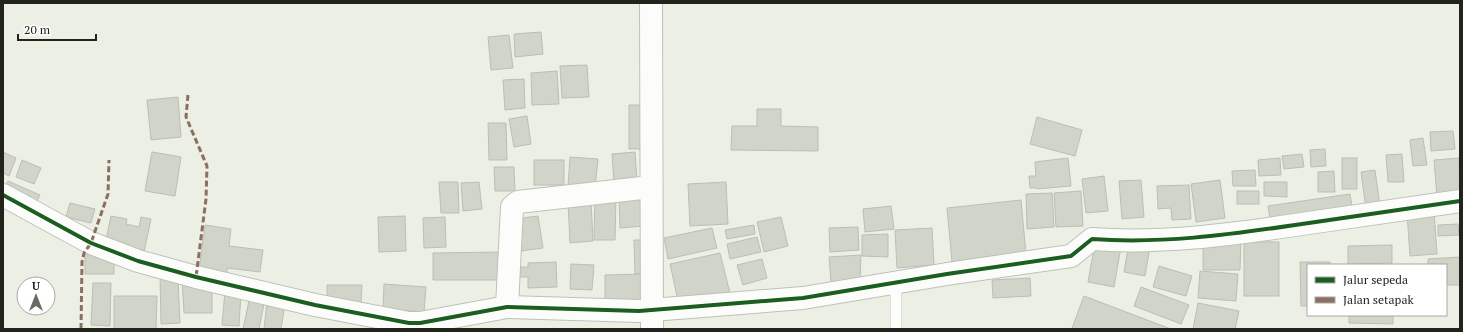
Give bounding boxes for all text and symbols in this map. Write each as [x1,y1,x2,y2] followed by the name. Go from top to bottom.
[18,16,96,42] scale bar
[24,22,51,37] text: 20 m
[1307,264,1447,316] legend
[1343,272,1408,287] text: Jalur sepeda
[16,276,56,316] north arrow
[32,279,40,293] text: U
[1343,292,1414,307] text: Jalan setapak

